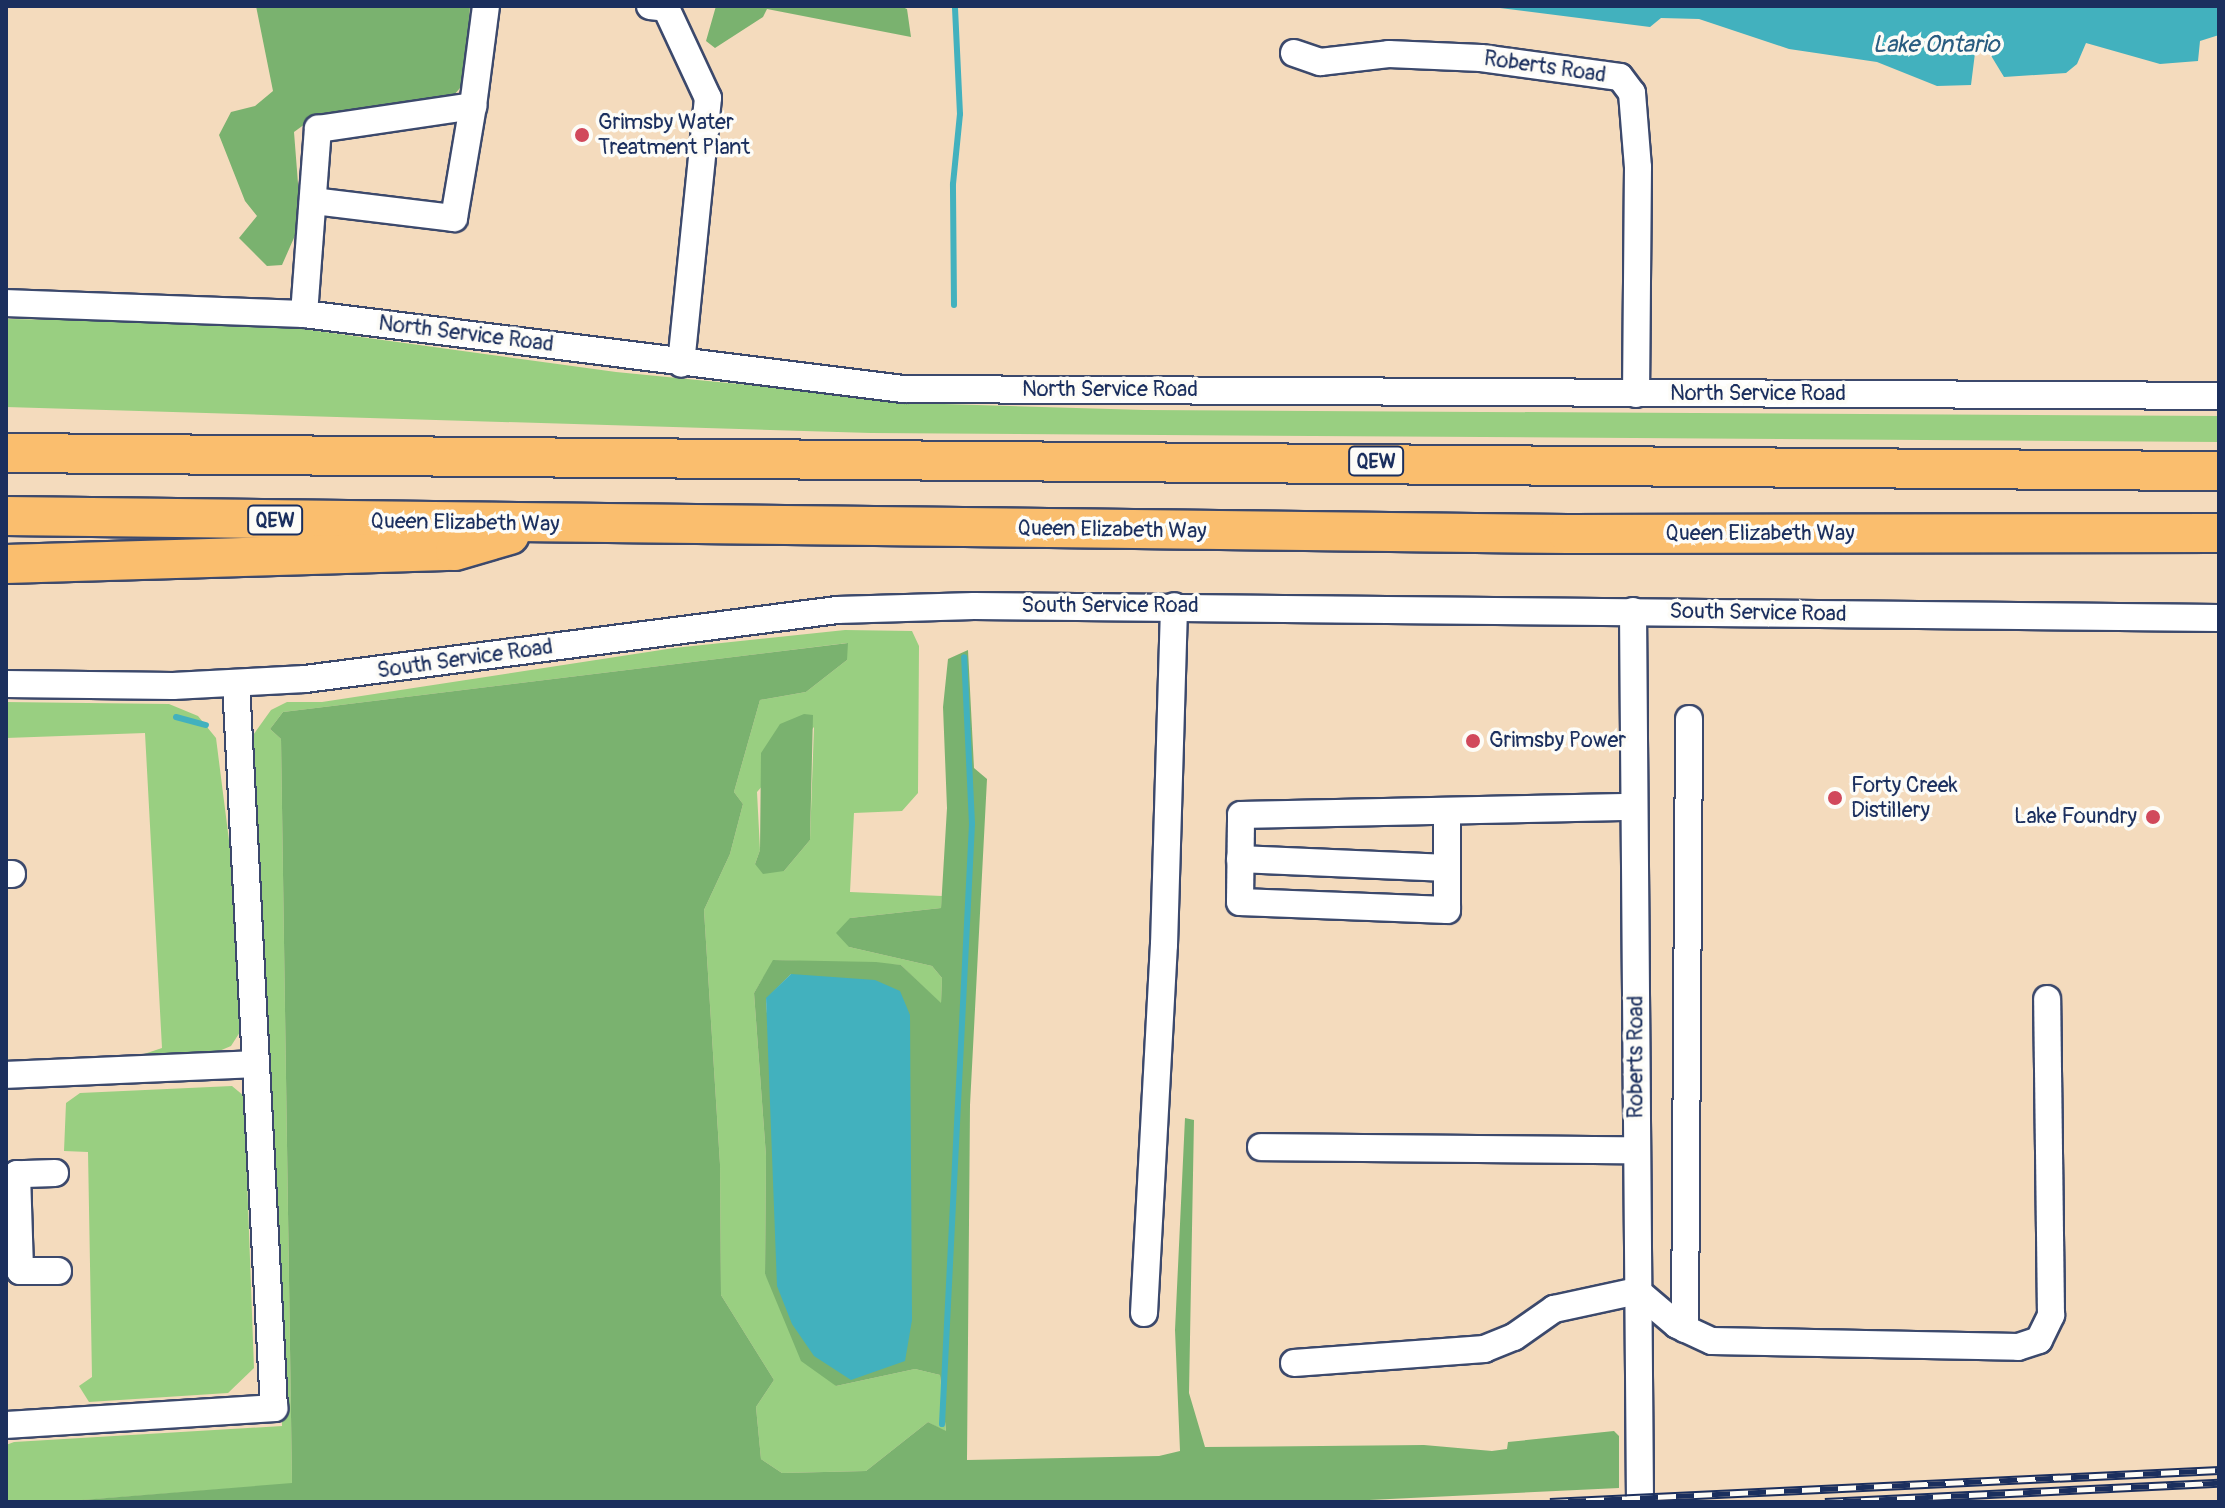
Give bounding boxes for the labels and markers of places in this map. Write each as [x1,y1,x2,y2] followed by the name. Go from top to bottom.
[598,109,750,160] place label: Grimsby Water Treatment Plant
[573,126,591,144] marker: Grimsby Water Treatment Plant
[1489,728,1626,754] place label: Grimsby Power
[1464,732,1482,750] marker: Grimsby Power
[1851,772,1958,824] place label: Forty Creek Distillery
[1826,789,1844,807] marker: Forty Creek Distillery
[2014,804,2137,830] place label: Lake Foundry
[2144,808,2162,826] marker: Lake Foundry

